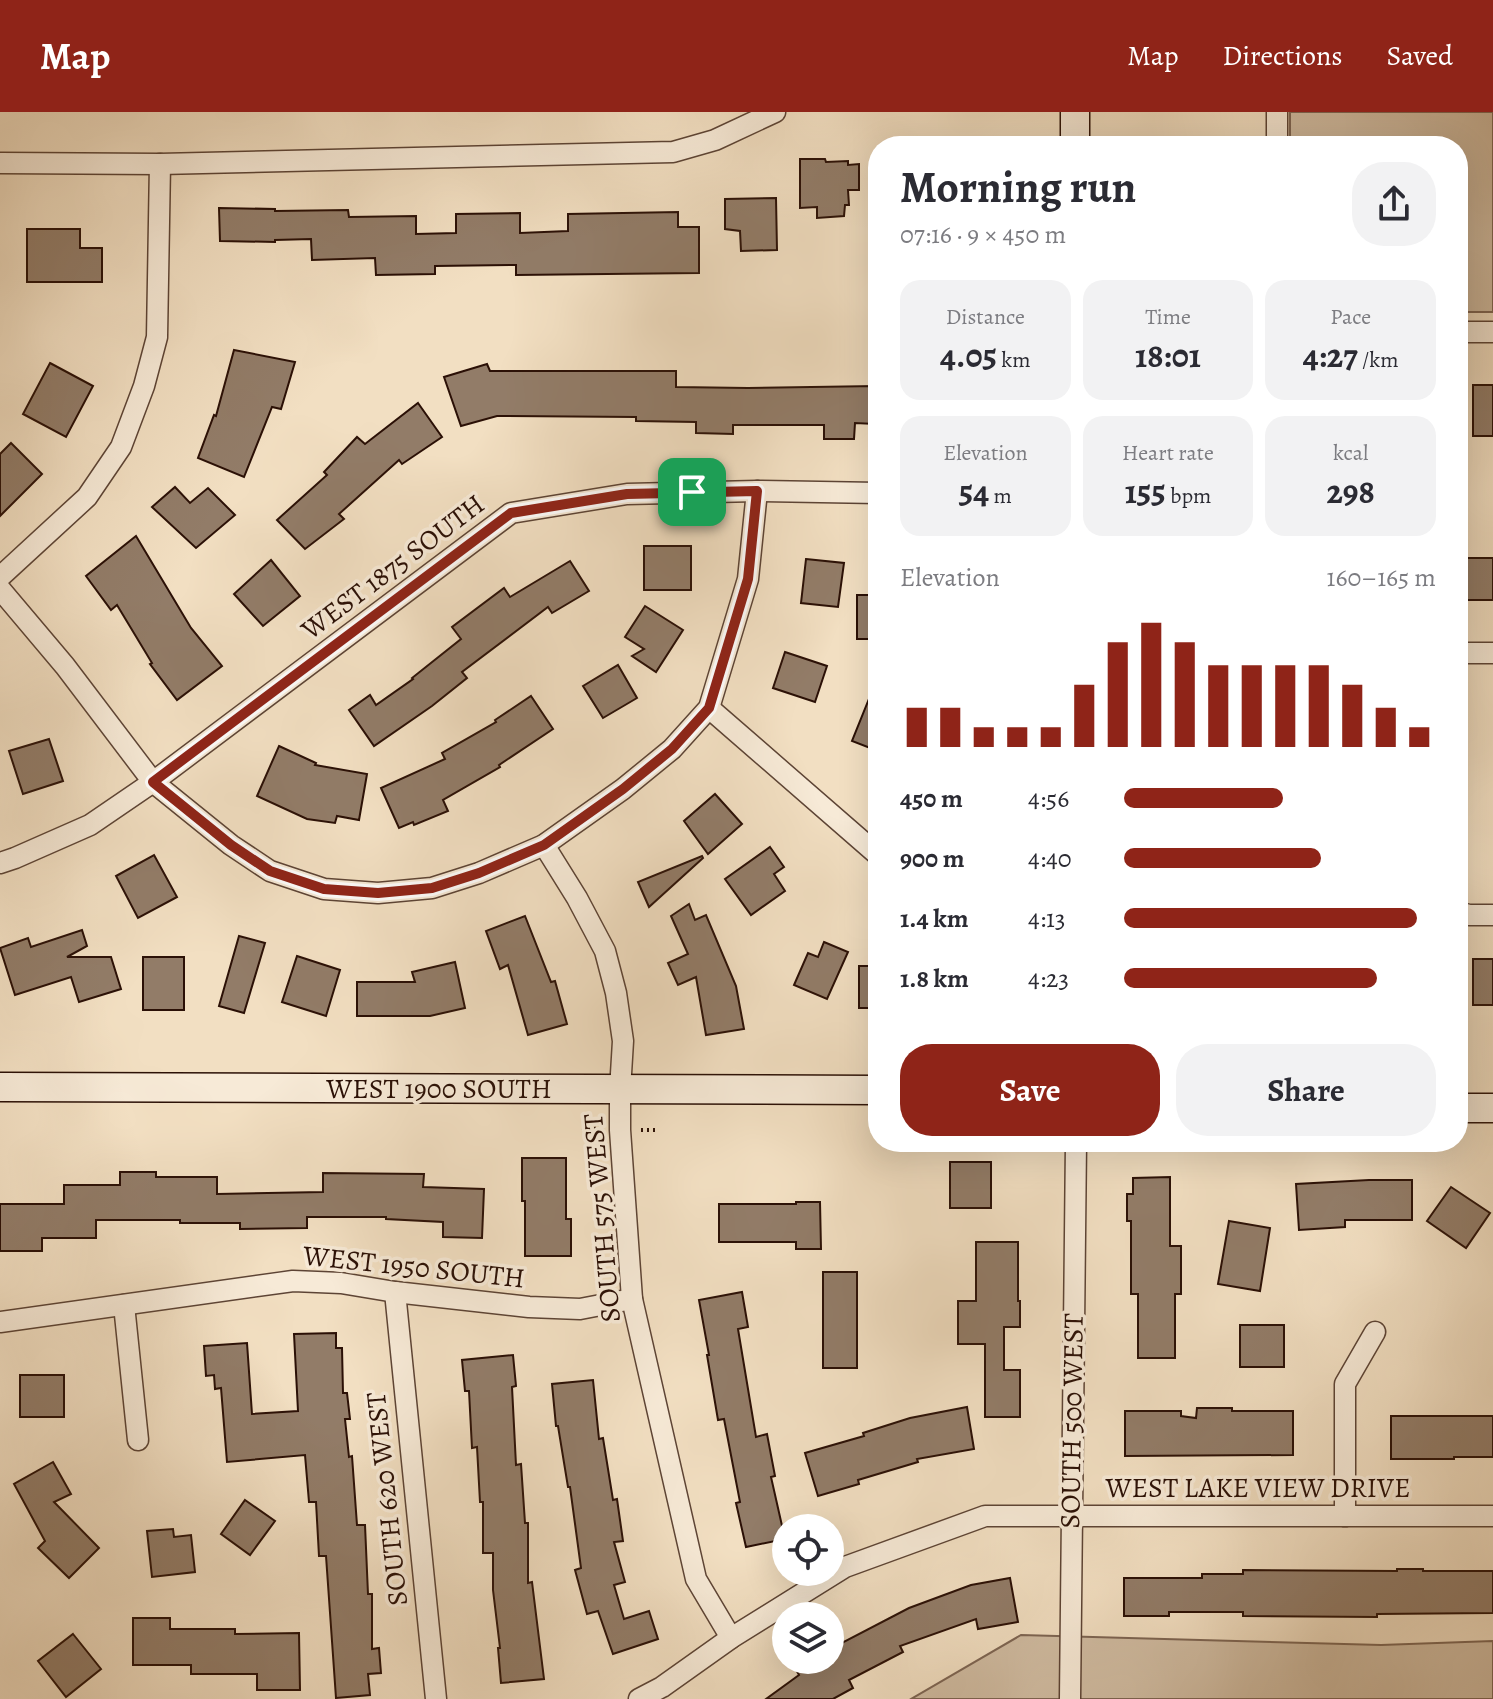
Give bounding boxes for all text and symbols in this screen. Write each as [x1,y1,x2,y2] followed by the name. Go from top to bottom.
[40,30,110,82] text: Map
[1127,37,1178,75] text: Map
[1222,37,1343,75] text: Directions
[1387,37,1453,75] text: Saved
[900,157,1136,217] text: Morning run
[1352,162,1436,246] button: share
[900,217,1066,252] text: 07:16 · 9 × 450 m
[946,302,1025,332] text: Distance
[1145,302,1191,332] text: Time
[1330,302,1371,332] text: Pace
[940,332,997,379] text: 4.05
[1135,332,1201,379] text: 18:01
[1303,332,1358,379] text: 4:27
[997,345,1031,375] text: km
[1358,345,1399,375] text: /km
[943,438,1028,468] text: Elevation
[1122,438,1214,468] text: Heart rate
[1333,438,1368,468] text: kcal
[658,458,726,526] pin
[959,468,989,515] text: 54
[1125,468,1166,515] text: 155
[1326,468,1375,515] text: 298
[670,470,714,514] icon: arrive
[989,481,1012,511] text: m
[1166,481,1211,511] text: bpm
[293,485,492,649] street label: WEST 1875 SOUTH
[900,560,1000,595] text: Elevation
[1327,560,1436,595] text: 160–165 m
[900,781,963,816] text: 450 m
[1028,781,1069,816] text: 4:56
[900,841,965,876] text: 900 m
[1028,841,1072,876] text: 4:40
[900,901,968,936] text: 1.4 km
[1028,901,1066,936] text: 4:13
[900,961,969,996] text: 1.8 km
[1028,961,1069,996] text: 4:23
[900,1044,1160,1136] button: Save
[1176,1044,1436,1136] button: Share
[325,1070,552,1108] street label: WEST 1900 SOUTH
[574,1112,630,1324] street label: SOUTH 575 WEST
[300,1236,527,1298] street label: WEST 1950 SOUTH
[1051,1313,1093,1529] street label: SOUTH 500 WEST
[357,1390,417,1608] street label: SOUTH 620 WEST
[1104,1469,1411,1507] street label: WEST LAKE VIEW DRIVE
[772,1514,844,1674] map controls
[772,1514,844,1586] button: locate
[772,1602,844,1674] button: layers

